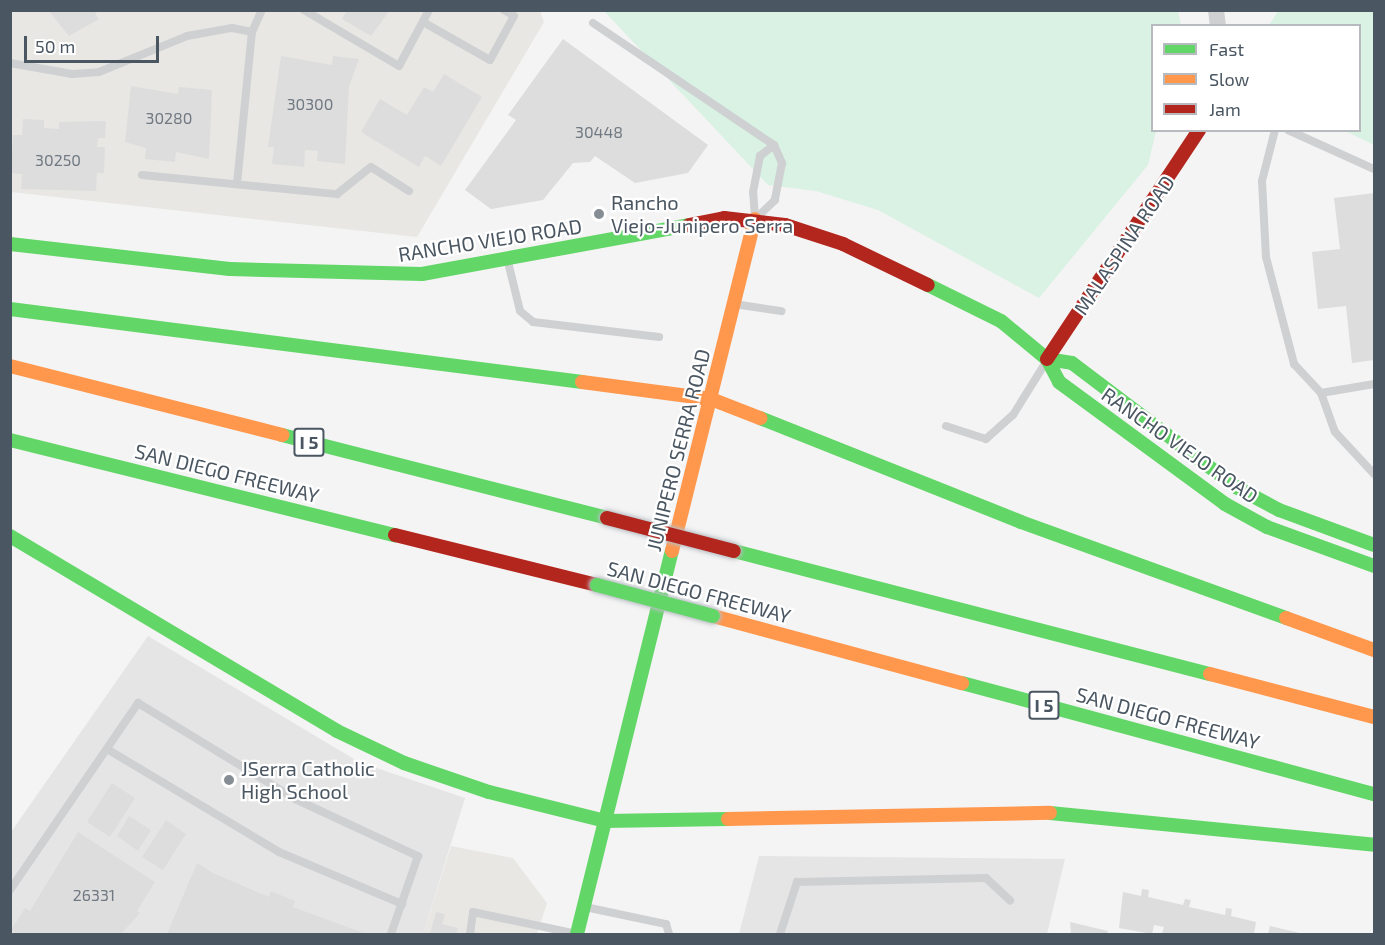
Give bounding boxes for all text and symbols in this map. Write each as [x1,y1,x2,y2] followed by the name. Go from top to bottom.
[27,24,162,62] scale bar
[1151,24,1361,132] legend
[35,35,75,57] text: 50 m
[1209,38,1244,60] text: Fast
[1209,68,1249,90] text: Slow
[287,94,333,114] house number: 30300
[1209,98,1241,120] text: Jam
[146,108,192,128] house number: 30280
[575,122,623,142] house number: 30448
[35,150,81,170] house number: 30250
[1068,171,1180,319] street label: MALASPINA ROAD
[611,190,793,237] place label: Rancho Viejo-Junipero Serra
[592,207,606,221] marker: Rancho Viejo-Junipero Serra
[396,214,584,266] street label: RANCHO VIEJO ROAD
[641,346,715,554] street label: JUNIPERO SERRA ROAD
[1097,382,1263,508] street label: RANCHO VIEJO ROAD
[292,427,326,457] road number: I 5
[132,438,322,508] street label: SAN DIEGO FREEWAY
[605,556,793,628] street label: SAN DIEGO FREEWAY
[1074,682,1262,754] street label: SAN DIEGO FREEWAY
[1028,690,1060,720] road number: I 5
[241,756,375,803] place label: JSerra Catholic High School
[222,773,236,787] marker: JSerra Catholic High School
[73,885,115,905] house number: 26331

